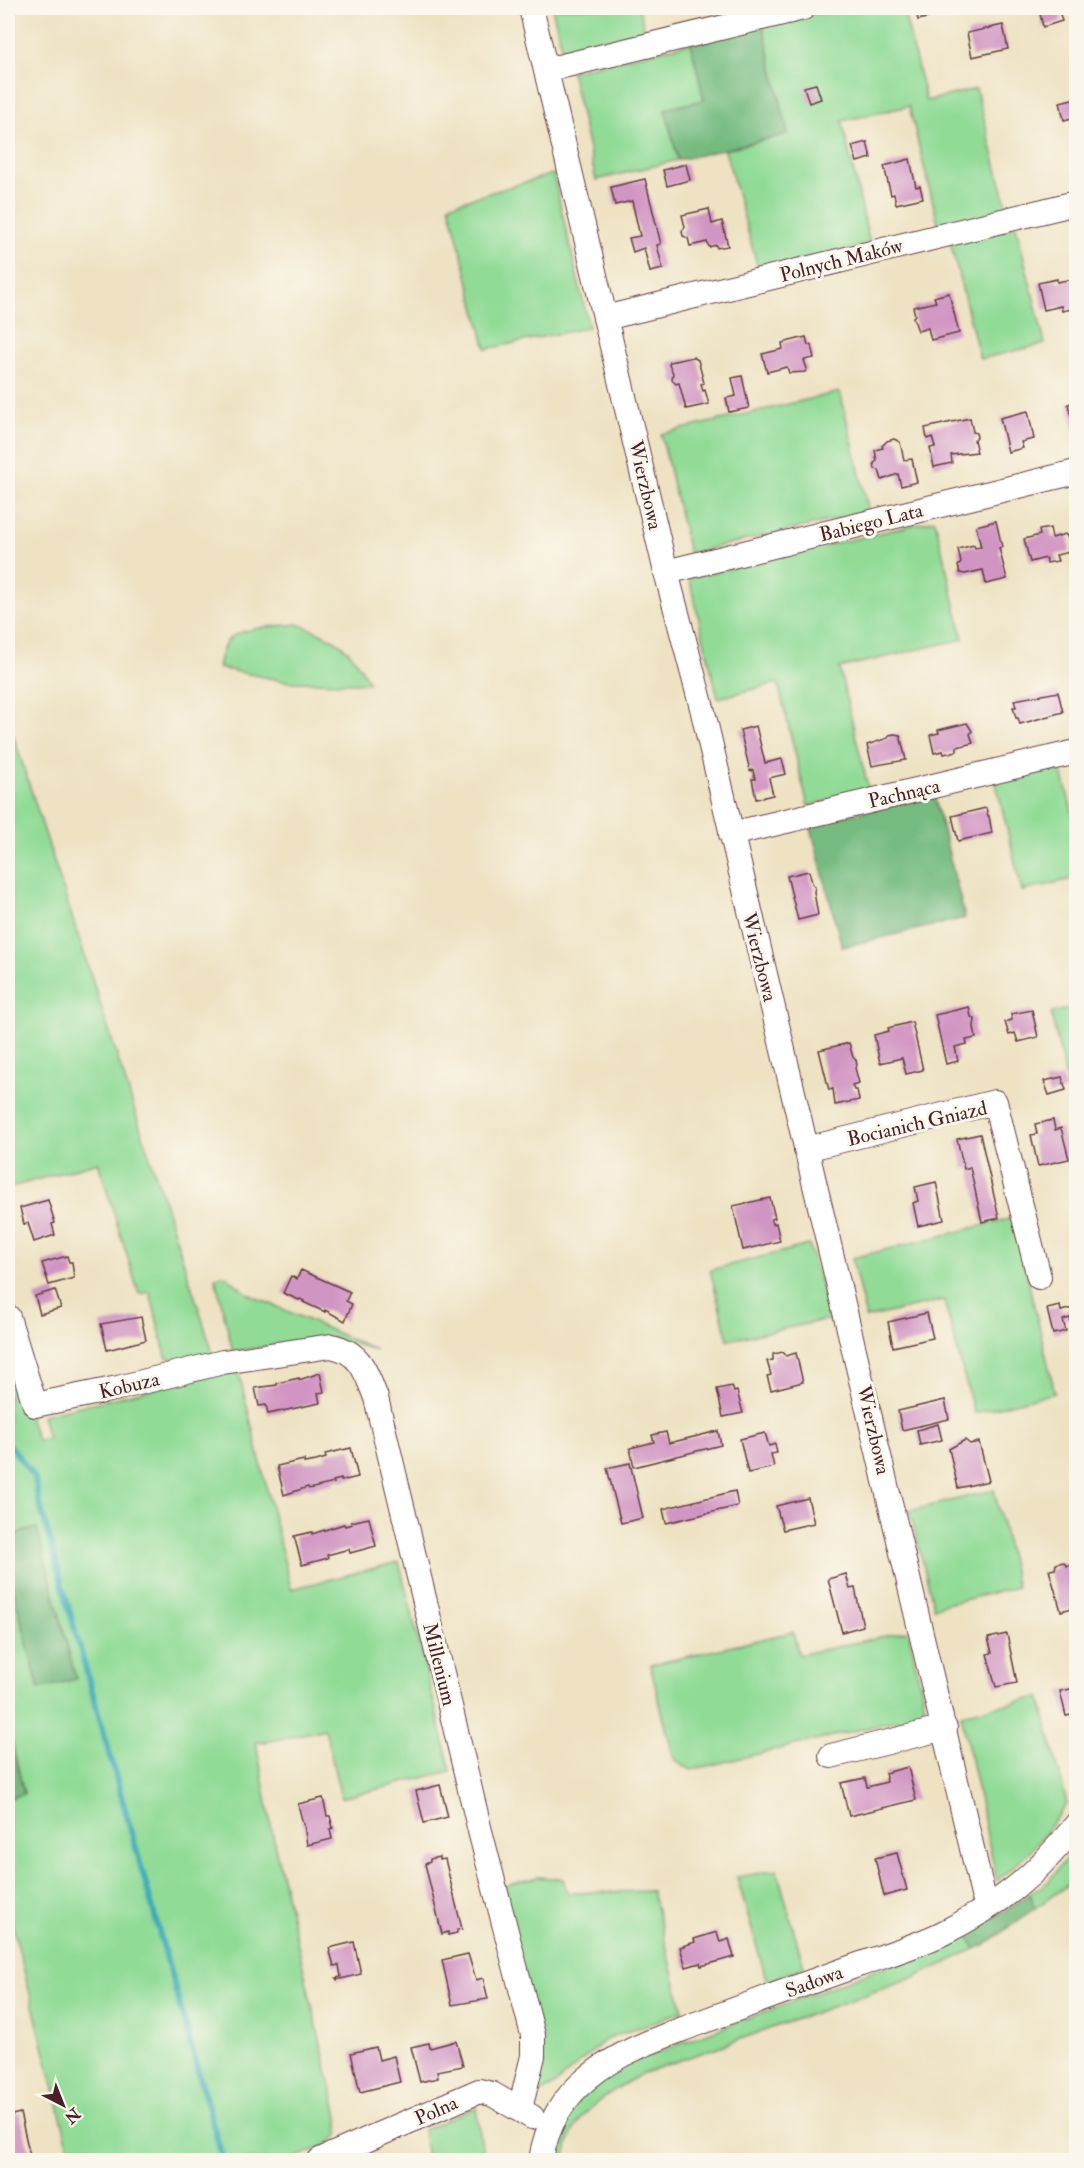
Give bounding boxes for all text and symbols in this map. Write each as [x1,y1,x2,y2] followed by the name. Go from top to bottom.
[777,233,906,288] street label: Polnych Maków
[623,437,668,533] street label: Wierzbowa
[817,497,926,547] street label: Babiego Lata
[866,773,943,814] street label: Pachnąca
[736,909,783,1005] street label: Wierzbowa
[845,1095,990,1152] street label: Bocianich Gniazd
[96,1366,163,1405] street label: Kobuza
[851,1382,896,1478] street label: Wierzbowa
[417,1620,462,1709] street label: Millenium
[782,1959,847,2003] street label: Sadowa
[33,2075,93,2135] north arrow
[411,2090,462,2131] street label: Polna
[60,2103,85,2128] text: N

